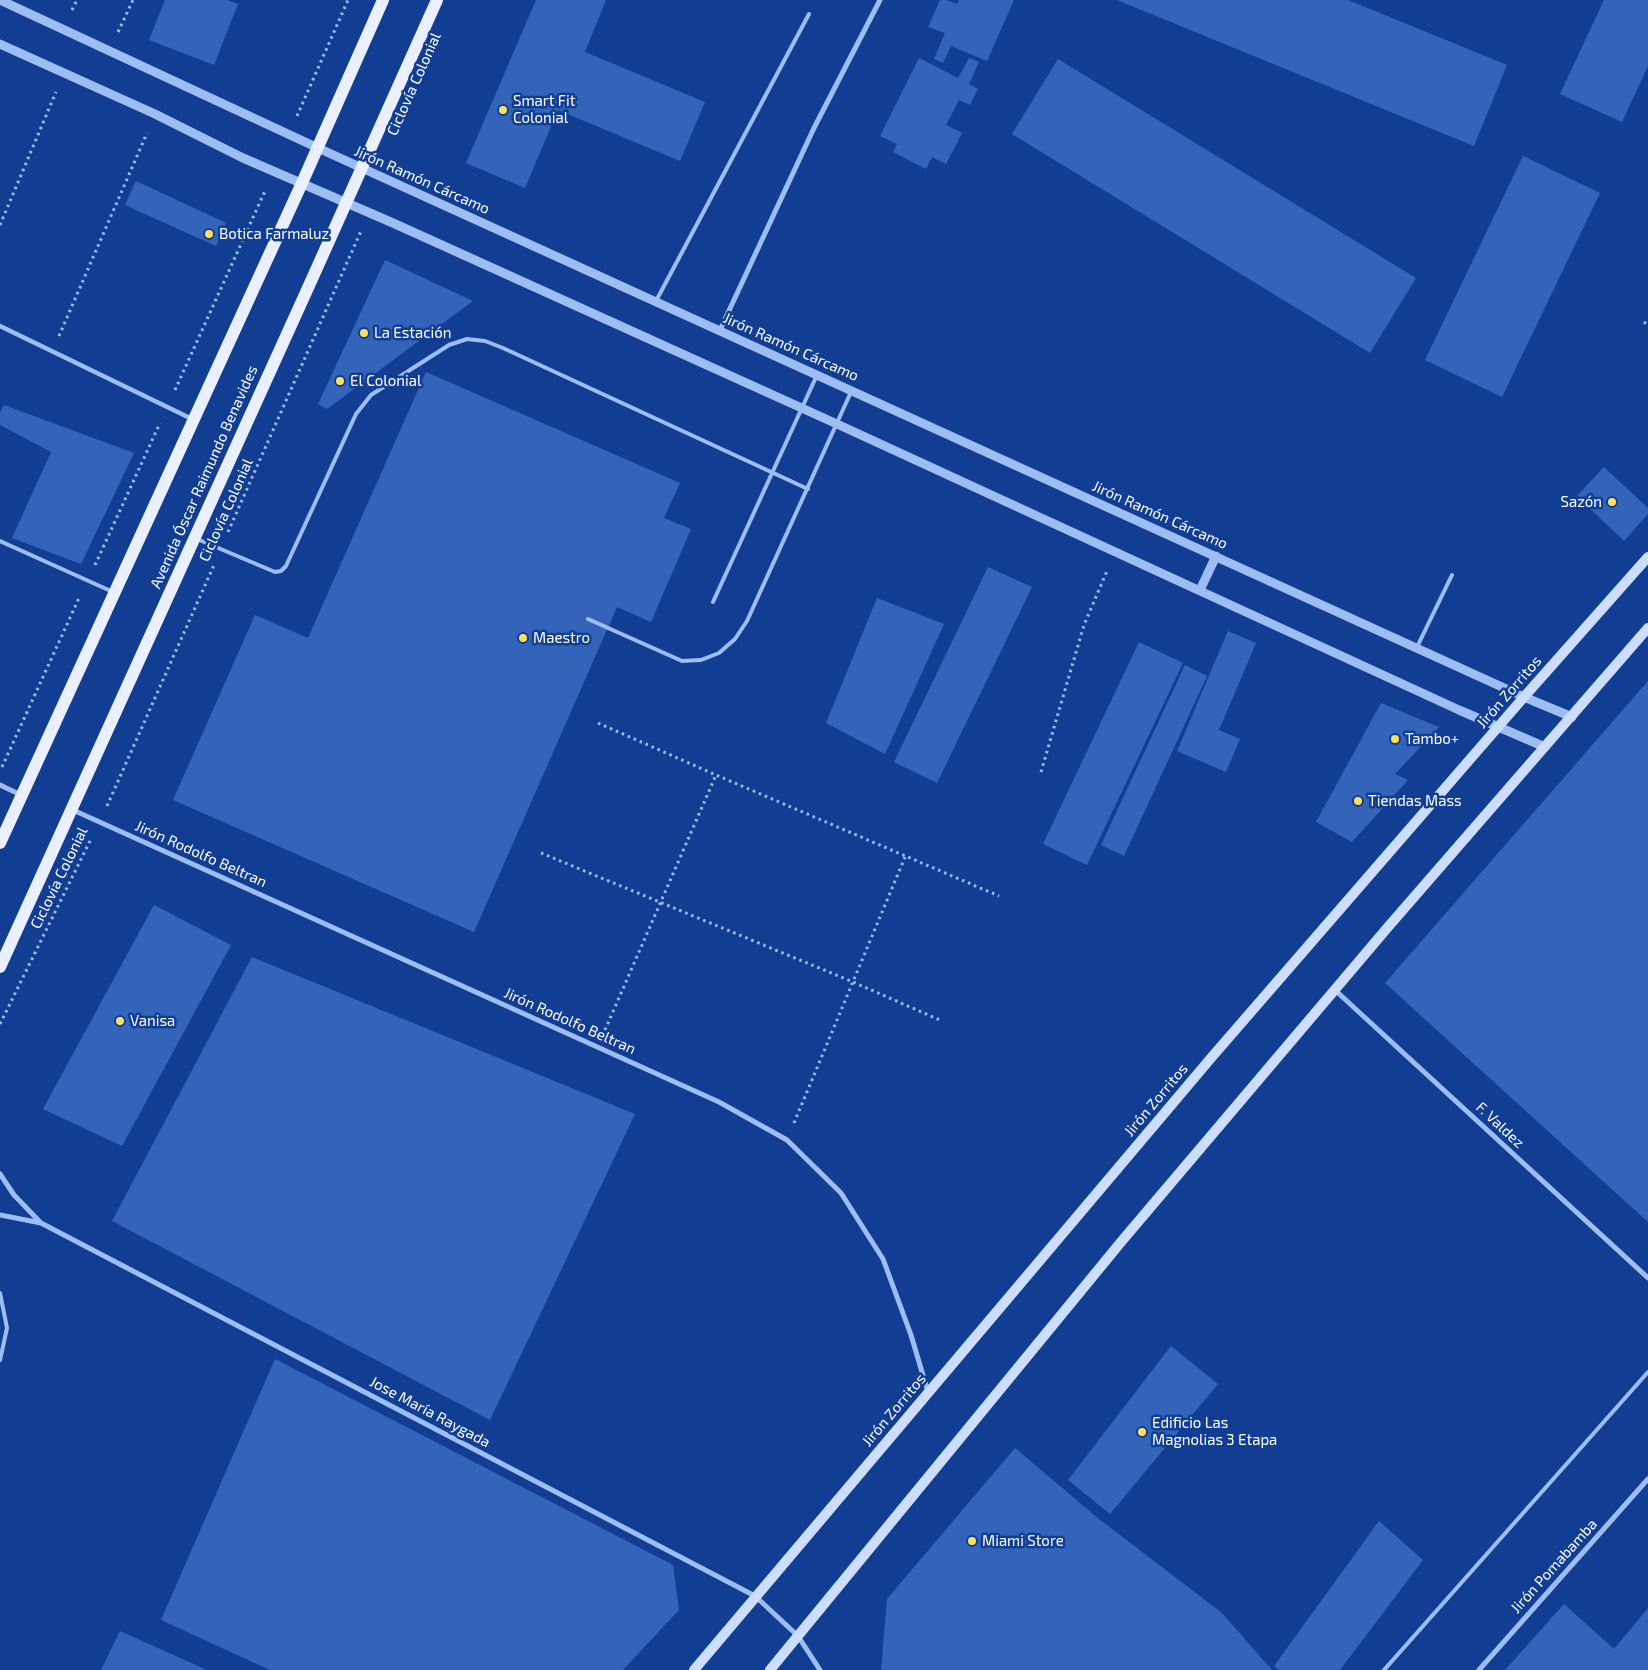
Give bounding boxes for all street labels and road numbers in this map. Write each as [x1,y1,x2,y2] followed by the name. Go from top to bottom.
[383,30,445,138] street label: Ciclovía Colonial
[352,142,492,218] street label: Jirón Ramón Cárcamo
[721,309,861,385] street label: Jirón Ramón Cárcamo
[146,363,262,591] street label: Avenida Óscar Raimundo Benavides
[195,456,257,564] street label: Ciclovía Colonial
[1090,477,1230,553] street label: Jirón Ramón Cárcamo
[1473,652,1545,732] street label: Jirón Zorritos
[132,817,270,891] street label: Jirón Rodolfo Beltran
[27,824,91,932] street label: Ciclovía Colonial
[501,984,639,1058] street label: Jirón Rodolfo Beltran
[1120,1060,1192,1140] street label: Jirón Zorritos
[1472,1098,1528,1152] street label: F. Valdez
[858,1370,930,1450] street label: Jirón Zorritos
[367,1373,493,1451] street label: Jose María Raygada
[1507,1515,1601,1617] street label: Jirón Pomabamba

